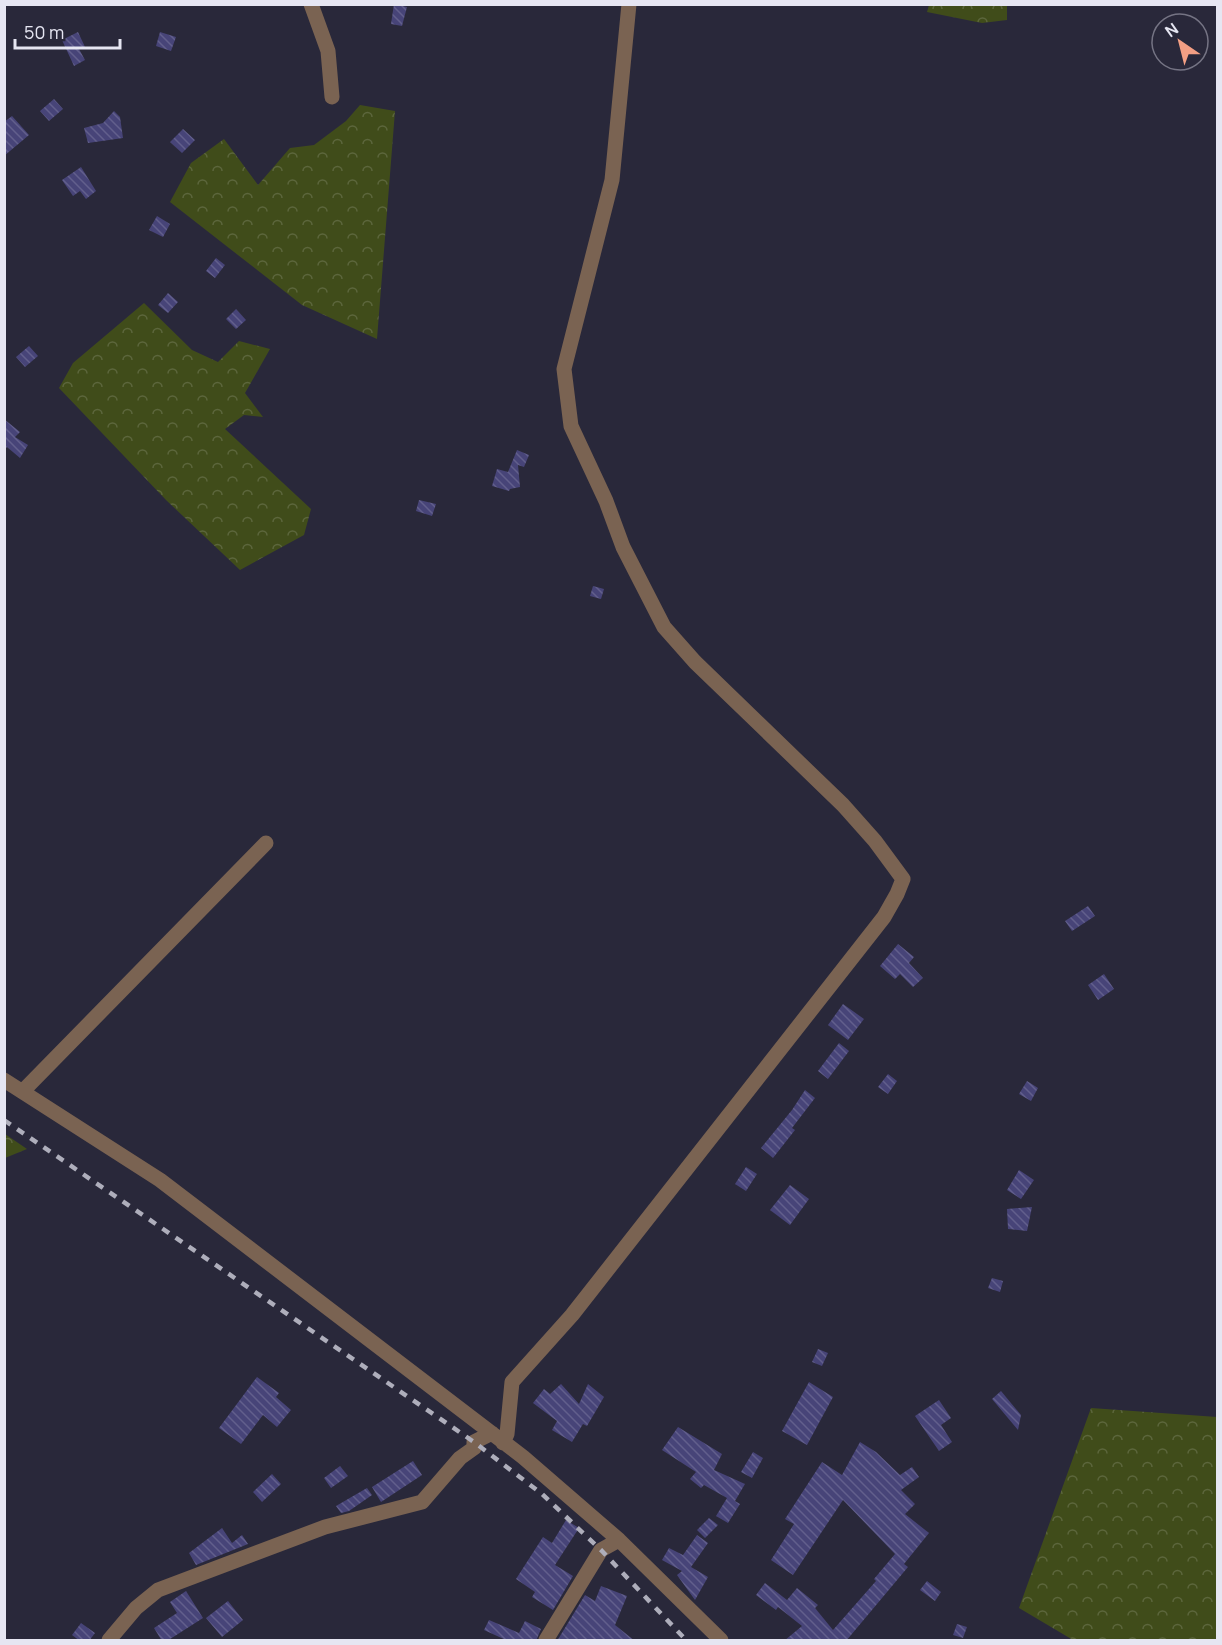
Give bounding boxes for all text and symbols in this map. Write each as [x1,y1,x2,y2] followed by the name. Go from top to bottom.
[15,12,120,50] scale bar
[1150,12,1210,72] north arrow
[1160,17,1182,42] text: N
[24,20,64,44] text: 50 m

